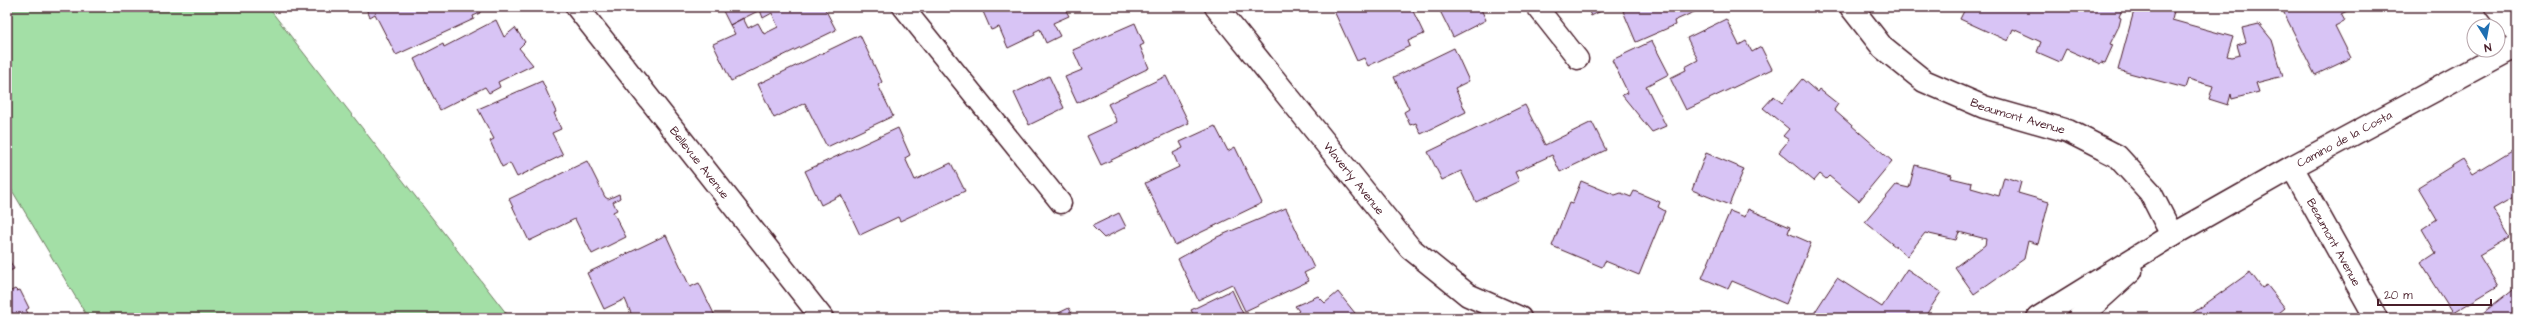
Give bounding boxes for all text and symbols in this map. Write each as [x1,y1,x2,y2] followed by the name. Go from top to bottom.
[2466,18,2506,58] north arrow
[2483,39,2493,55] text: N
[1968,94,2067,139] street label: Beaumont Avenue
[2294,107,2395,172] street label: Camino de la Costa
[665,123,733,203] street label: Bellevue Avenue
[1319,139,1388,219] street label: Waverly Avenue
[2302,195,2365,290] street label: Beaumont Avenue
[2378,281,2491,307] scale bar
[2384,287,2413,304] text: 20 m

